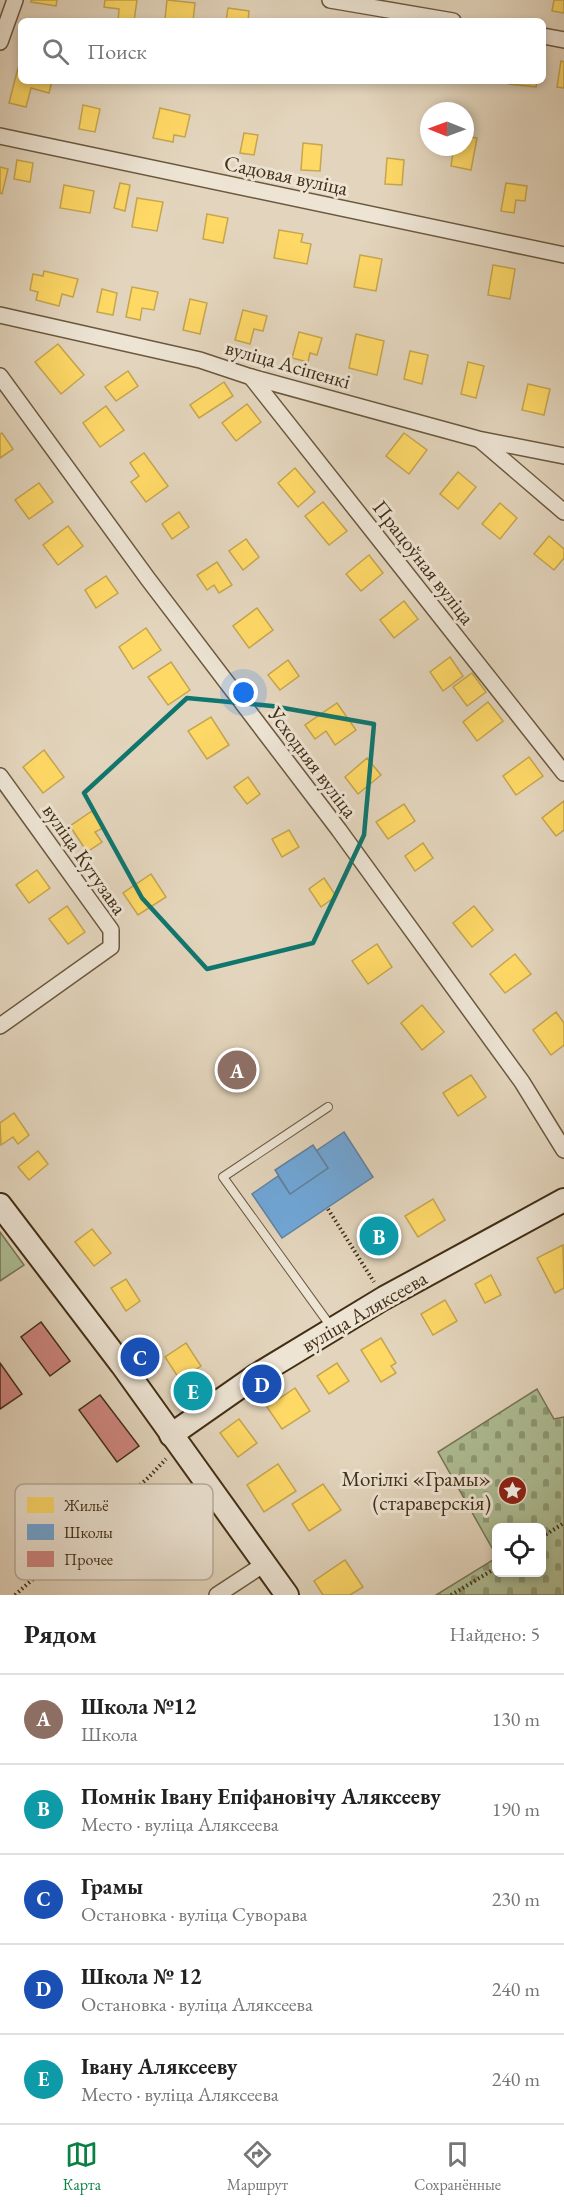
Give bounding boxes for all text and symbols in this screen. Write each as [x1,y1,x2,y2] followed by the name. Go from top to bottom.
[18,18,546,84] search box
[39,35,72,68] icon: search
[87,37,147,66] text: Поиск
[420,102,474,156] north arrow
[222,149,351,201] street label: Садовая вуліца
[222,333,354,395] street label: вуліца Асіпенкі
[367,494,481,630] street label: Працоўная вуліца
[229,678,258,707] your location
[262,700,364,824] street label: Усходняя вуліца
[37,798,133,920] street label: вуліца Кутузава
[218,1048,256,1092] pin: A
[360,1214,398,1258] pin: B
[296,1264,432,1358] street label: вуліца Аляксеева
[120,1334,160,1380] pin: C
[242,1362,282,1406] pin: D
[174,1368,212,1414] pin: E
[341,1465,491,1516] place label: Могілкі «Грамы» (стараверскія)
[496,1474,528,1506] place icon: Могілкі «Грамы» (стараверскія)
[15,1484,213,1580] legend
[63,1495,109,1516] text: Жильё
[64,1522,113,1543] text: Школы
[492,1523,546,1577] map controls
[492,1523,546,1577] button: locate
[64,1549,113,1570] text: Прочее
[24,1617,97,1651] text: Рядом
[449,1621,540,1647] text: Найдено: 5
[81,1692,196,1721] text: Школа №12
[36,1706,51,1732] text: A
[492,1706,540,1732] text: 130 m
[81,1721,138,1747] text: Школа
[81,1782,441,1811] text: Помнік Івану Епіфановічу Аляксееву
[37,1796,50,1822] text: B
[492,1796,540,1822] text: 190 m
[81,1811,279,1837] text: Место · вуліца Аляксеева
[81,1872,143,1901] text: Грамы
[36,1886,51,1912] text: C
[492,1886,540,1912] text: 230 m
[81,1901,308,1927] text: Остановка · вуліца Суворава
[81,1962,202,1991] text: Школа № 12
[36,1976,51,2002] text: D
[492,1976,540,2002] text: 240 m
[81,1991,313,2017] text: Остановка · вуліца Аляксеева
[81,2052,237,2081] text: Івану Аляксееву
[38,2066,49,2092] text: E
[492,2066,540,2092] text: 240 m
[81,2081,279,2107] text: Место · вуліца Аляксеева
[63,2138,101,2195] tab: Карта
[227,2138,288,2195] tab: Маршрут
[414,2138,501,2195] tab: Сохранённые

